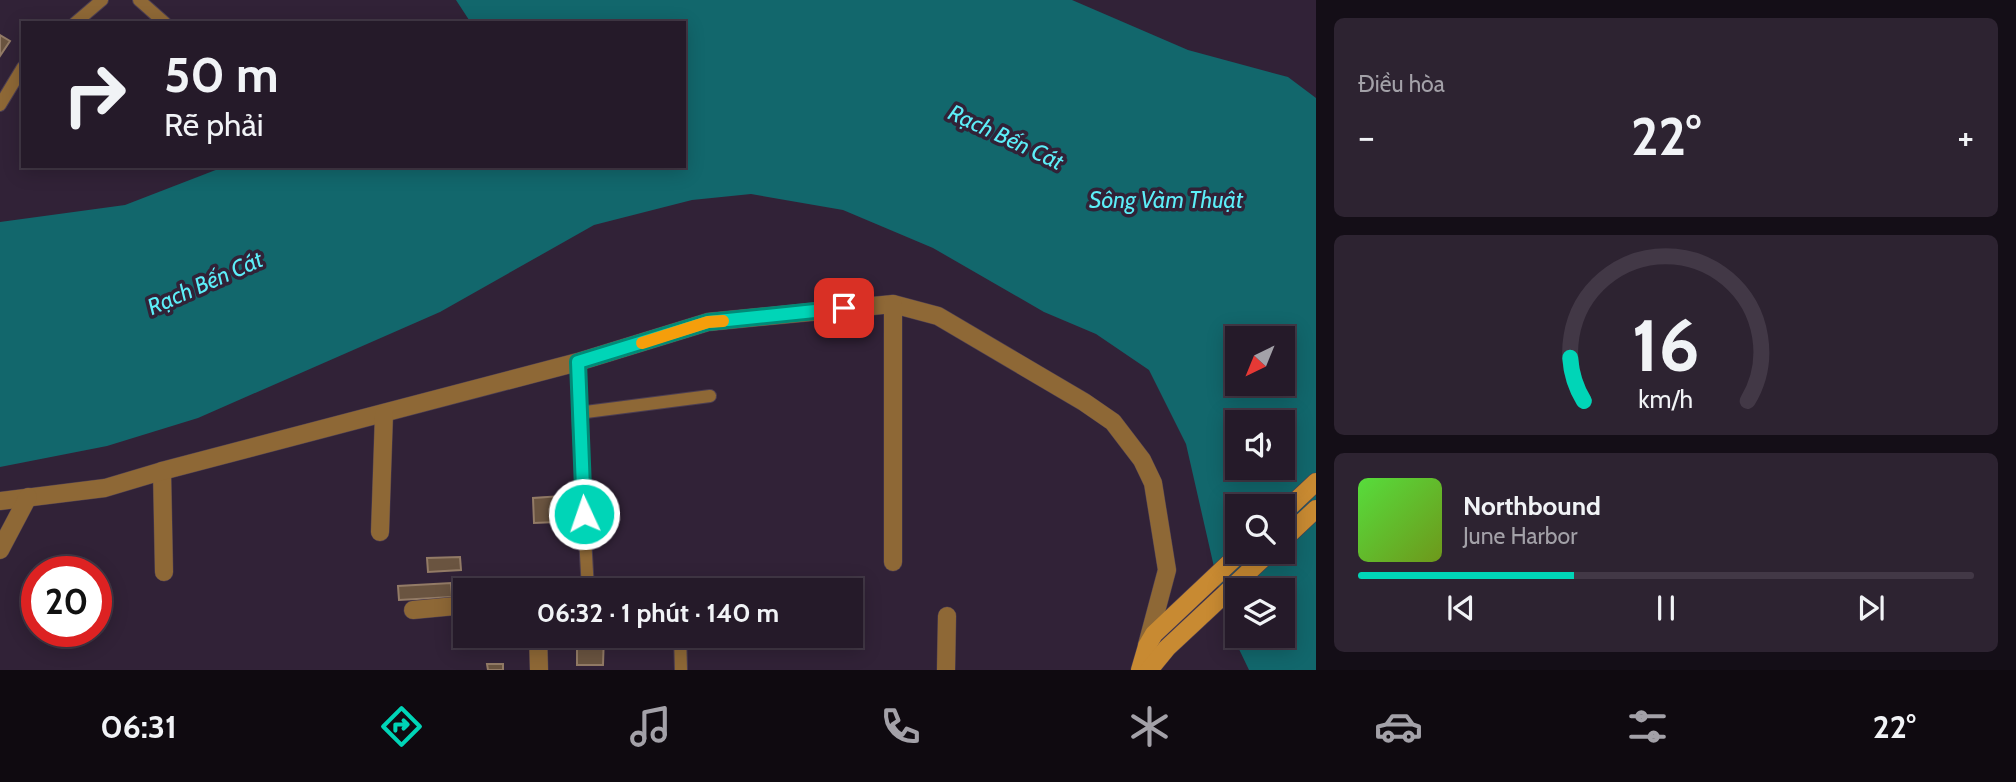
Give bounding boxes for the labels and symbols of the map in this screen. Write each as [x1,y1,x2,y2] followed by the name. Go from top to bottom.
[944,98,1069,176] water label: Rạch Bến Cát
[1089,186,1244,214] water label: Sông Vàm Thuật
[143,245,268,321] water label: Rạch Bến Cát
[814,278,874,338] pin
[1225,326,1295,396] north arrow
[547,477,621,551] position arrow
[21,556,112,647] speed limit sign: 20

